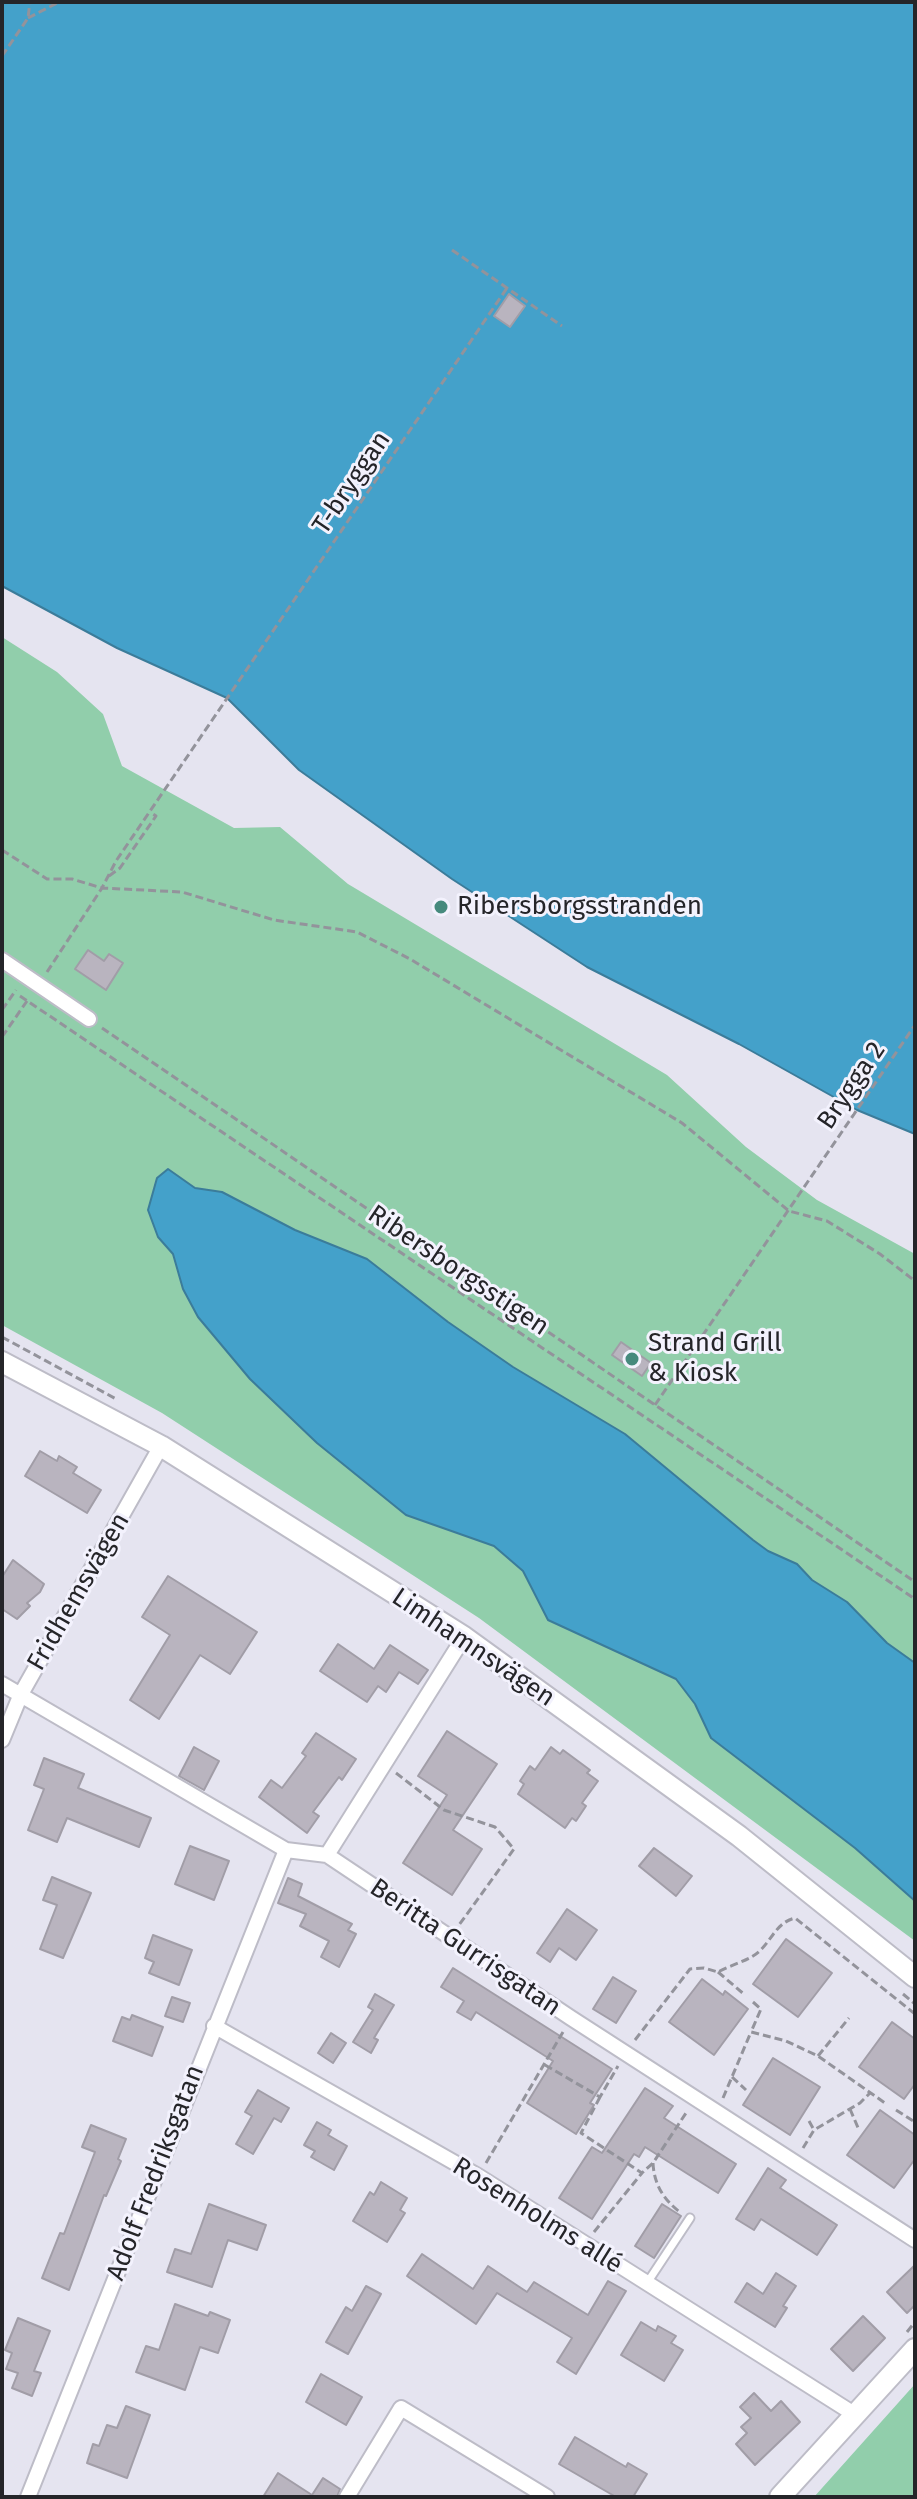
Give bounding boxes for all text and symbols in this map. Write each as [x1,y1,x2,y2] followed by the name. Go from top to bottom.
[306,426,398,540] street label: T-bryggan
[457,891,702,923] place label: Ribersborgsstranden
[432,898,450,916] marker: Ribersborgsstranden
[811,1036,893,1136] street label: Brygga 2
[362,1199,554,1343] street label: Ribersborgsstigen
[648,1328,782,1390] place label: Strand Grill & Kiosk
[623,1350,641,1368] marker: Strand Grill & Kiosk
[21,1508,137,1676] street label: Fridhemsvägen
[386,1582,560,1714] street label: Limhamnsvägen
[364,1872,566,2024] street label: Beritta Gurrisgatan
[101,2061,211,2285] street label: Adolf Fredriksgatan
[446,2151,628,2281] street label: Rosenholms allé

